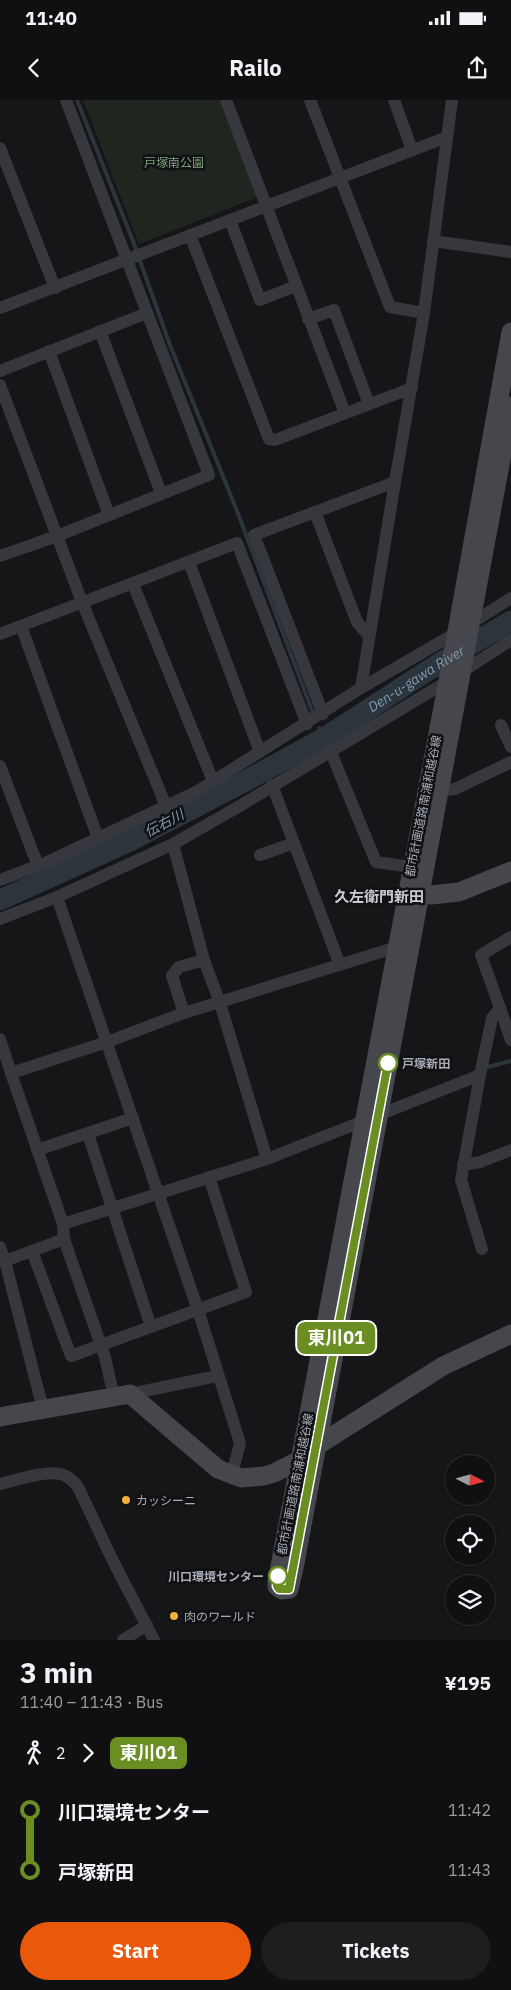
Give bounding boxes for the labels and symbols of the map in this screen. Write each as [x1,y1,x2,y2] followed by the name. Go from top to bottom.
[144,155,204,170] park label: 戸塚南公園
[365,641,469,716] water label: Den-u-gawa River
[402,734,444,878] street label: 都市計画道路南浦和越谷線
[141,804,189,841] water label: 伝右川
[334,887,424,906] district label: 久左衛門新田
[378,1053,398,1073] marker: 戸塚新田
[402,1056,450,1071] place label: 戸塚新田
[301,1322,371,1354] line badge: 東川01
[274,1412,316,1556] street label: 都市計画道路南浦和越谷線
[445,1455,495,1505] north arrow
[136,1493,196,1508] place label: カッシーニ
[120,1494,132,1506] marker: カッシーニ
[268,1566,288,1586] marker: 川口環境センター
[168,1569,264,1584] place label: 川口環境センター
[184,1609,256,1624] place label: 肉のワールド
[168,1610,180,1622] marker: 肉のワールド

